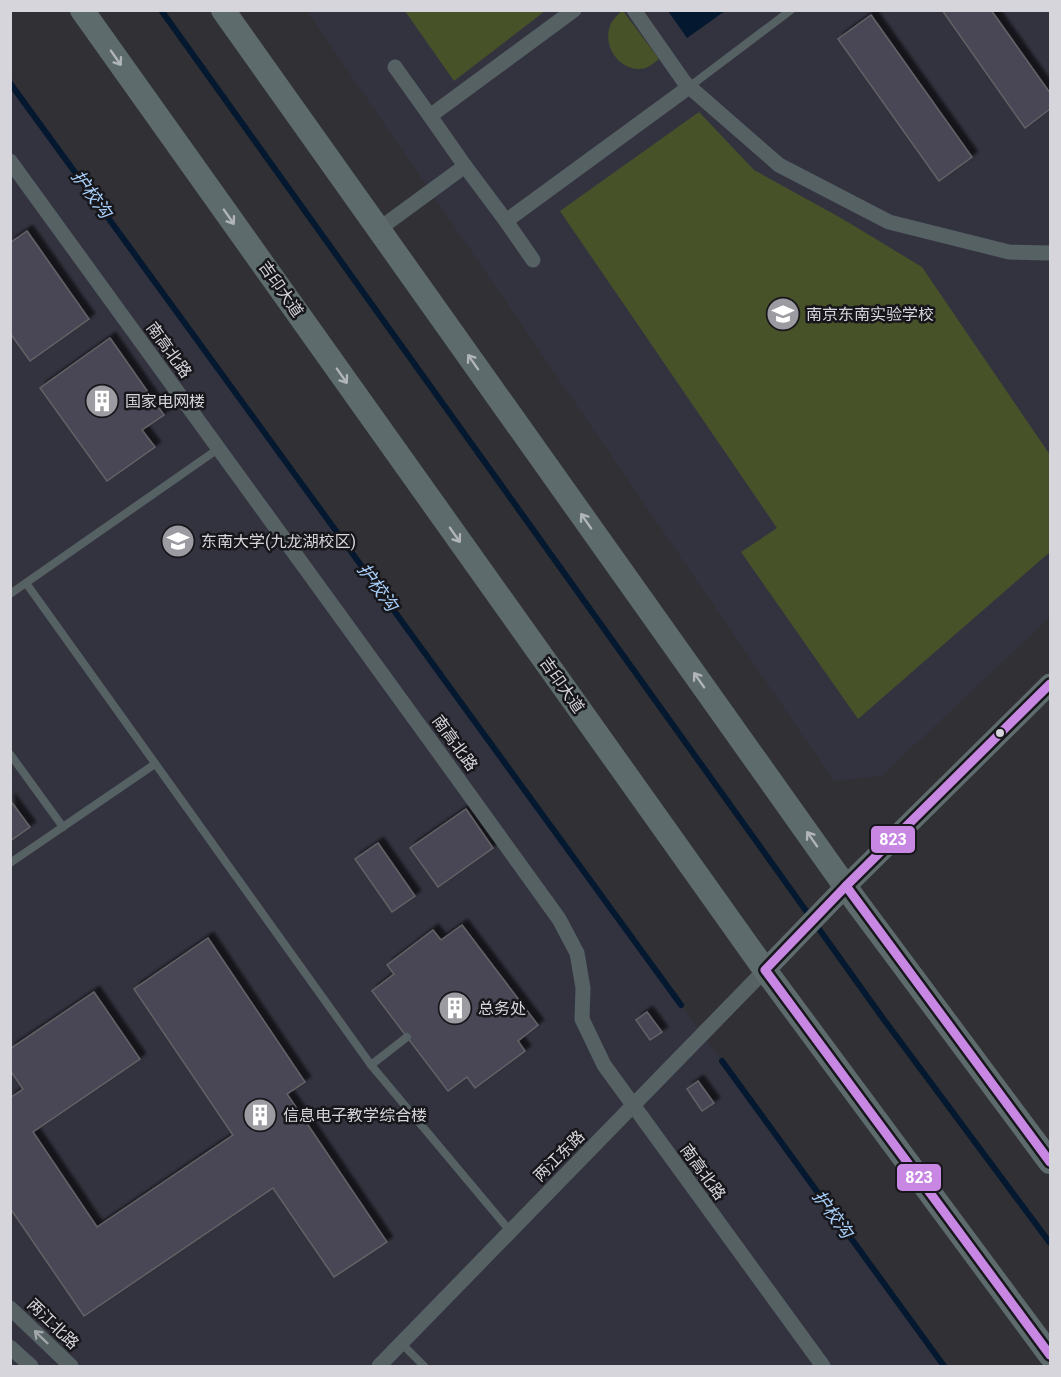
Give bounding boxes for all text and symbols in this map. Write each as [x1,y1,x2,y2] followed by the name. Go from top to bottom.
[110,50,122,66] one-way arrow
[68,166,118,224] water label: 护校沟
[223,209,235,225] one-way arrow
[255,257,307,321] street label: 吉印大道
[765,296,801,332] school or university icon: 南京东南实验学校
[806,305,934,324] place label: 南京东南实验学校
[143,319,195,381] street label: 南高北路
[467,354,479,370] one-way arrow
[336,367,348,384] one-way arrow
[84,383,120,419] building icon: 国家电网楼
[125,392,205,411] place label: 国家电网楼
[580,513,592,529] one-way arrow
[160,523,196,559] school or university icon: 东南大学(九龙湖校区)
[449,526,461,542] one-way arrow
[201,532,356,551] place label: 东南大学(九龙湖校区)
[354,559,404,617] water label: 护校沟
[536,653,588,717] street label: 吉印大道
[693,672,705,688] one-way arrow
[429,712,481,774] street label: 南高北路
[994,727,1006,739] unlabelled marker
[870,825,916,854] line badge: 823
[879,830,907,849] text: 823
[806,831,818,847] one-way arrow
[437,990,473,1026] building icon: 总务处
[478,999,526,1018] place label: 总务处
[242,1097,278,1133] building icon: 信息电子教学综合楼
[283,1106,427,1125] place label: 信息电子教学综合楼
[530,1127,588,1185] street label: 两江东路
[677,1141,729,1203] street label: 南高北路
[896,1163,942,1192] line badge: 823
[905,1168,933,1187] text: 823
[809,1186,859,1244] water label: 护校沟
[23,1295,83,1353] street label: 两江北路
[34,1331,49,1345] one-way arrow

